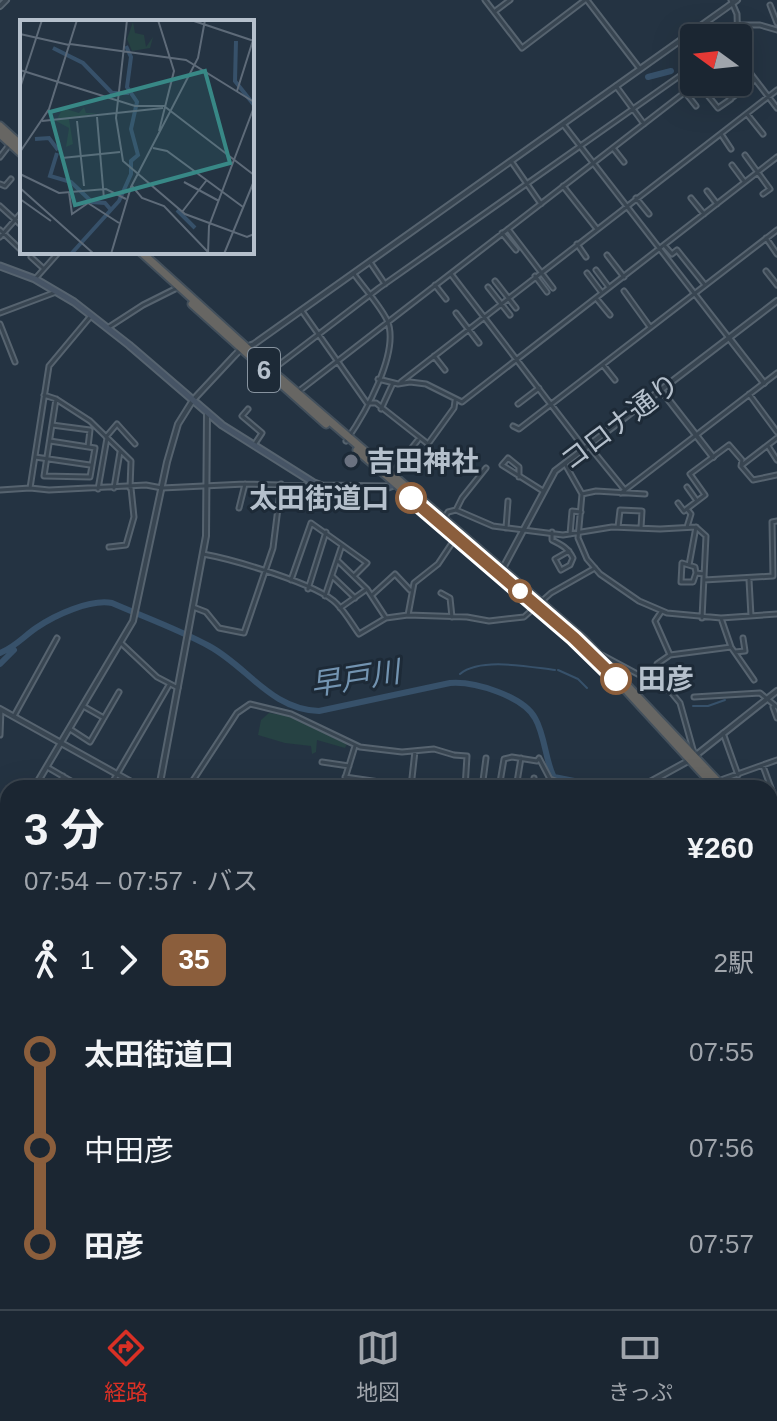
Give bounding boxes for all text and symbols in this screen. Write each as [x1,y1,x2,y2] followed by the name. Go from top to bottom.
[20,20,254,254] inset map
[680,24,752,96] north arrow
[680,24,752,96] map controls
[248,348,280,392] road number: 6
[555,367,685,477] street label: コロナ通り
[367,446,479,477] place label: 吉田神社
[342,452,360,470] marker: 吉田神社
[249,483,389,514] place label: 太田街道口
[396,483,426,513] marker: 太田街道口
[509,580,531,602] unlabelled marker
[308,654,405,701] water label: 早戸川
[601,664,631,694] marker: 田彦
[638,664,694,695] place label: 田彦
[24,805,105,854] text: 3 分
[687,831,754,864] text: ¥260
[24,866,258,896] text: 07:54 – 07:57 · バス
[24,938,68,982] icon: walk
[106,938,150,982] icon: forward
[178,944,210,975] text: 35
[80,945,94,975] text: 1
[714,948,754,978] text: 2駅
[689,1037,754,1067] text: 07:55
[84,1038,234,1071] text: 太田街道口
[689,1133,754,1163] text: 07:56
[84,1134,174,1167] text: 中田彦
[689,1229,754,1259] text: 07:57
[84,1230,144,1263] text: 田彦
[104,1326,148,1406] tab: 経路
[356,1326,400,1406] tab: 地図
[608,1326,673,1406] tab: きっぷ

